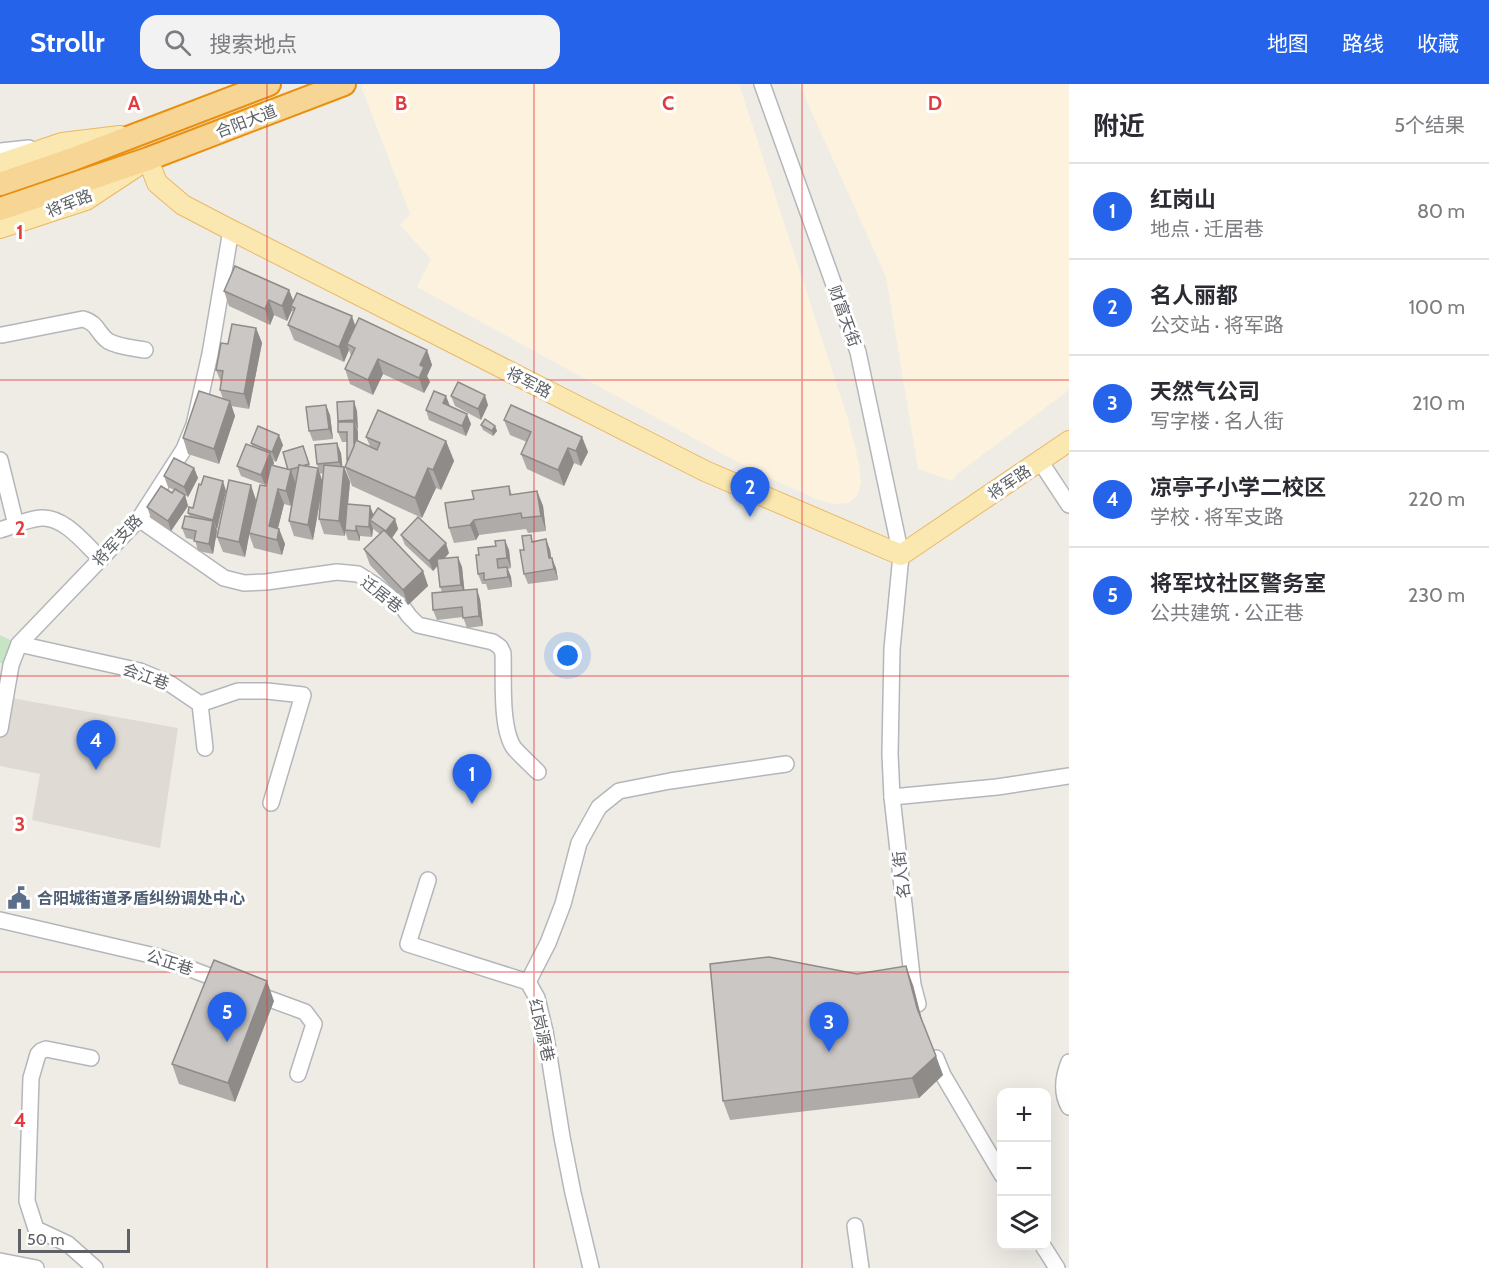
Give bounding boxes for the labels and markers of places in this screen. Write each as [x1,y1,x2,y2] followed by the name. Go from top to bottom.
[730,468,770,517] pin: 2
[76,720,116,770] pin: 4
[452,754,492,804] pin: 1
[6,885,32,911] public building icon: 合阳城街道矛盾纠纷调处中心
[37,889,245,908] place label: 合阳城街道矛盾纠纷调处中心
[208,992,246,1042] pin: 5
[810,1002,848,1052] pin: 3

